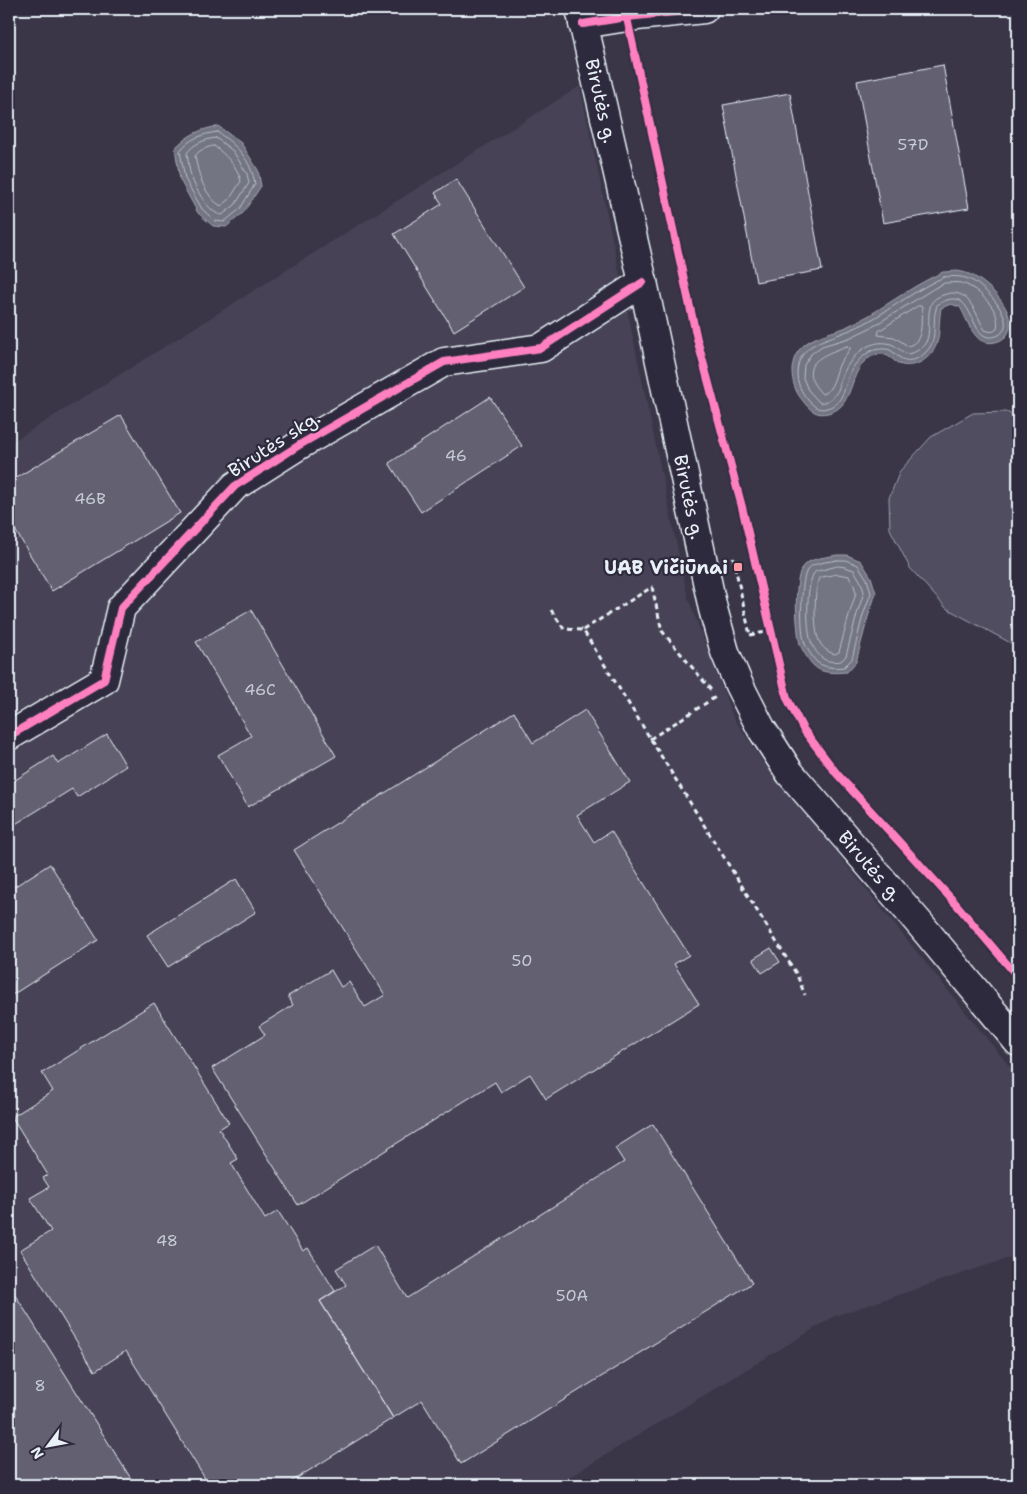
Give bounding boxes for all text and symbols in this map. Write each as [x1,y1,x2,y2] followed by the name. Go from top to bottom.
[579,56,623,146] street label: Birutės g.
[898,134,928,155] house number: 57D
[223,405,325,483] street label: Birutės skg.
[445,445,467,466] house number: 46
[668,452,710,542] street label: Birutės g.
[74,488,106,509] house number: 46B
[604,555,728,580] place label: UAB Vičiūnai
[732,561,744,573] marker: UAB Vičiūnai
[244,679,276,700] house number: 46C
[832,825,908,907] street label: Birutės g.
[512,950,532,971] house number: 50
[156,1230,178,1251] house number: 48
[556,1285,588,1306] house number: 50A
[34,1375,46,1396] house number: 8
[22,1422,72,1472] north arrow
[26,1443,48,1462] text: N

